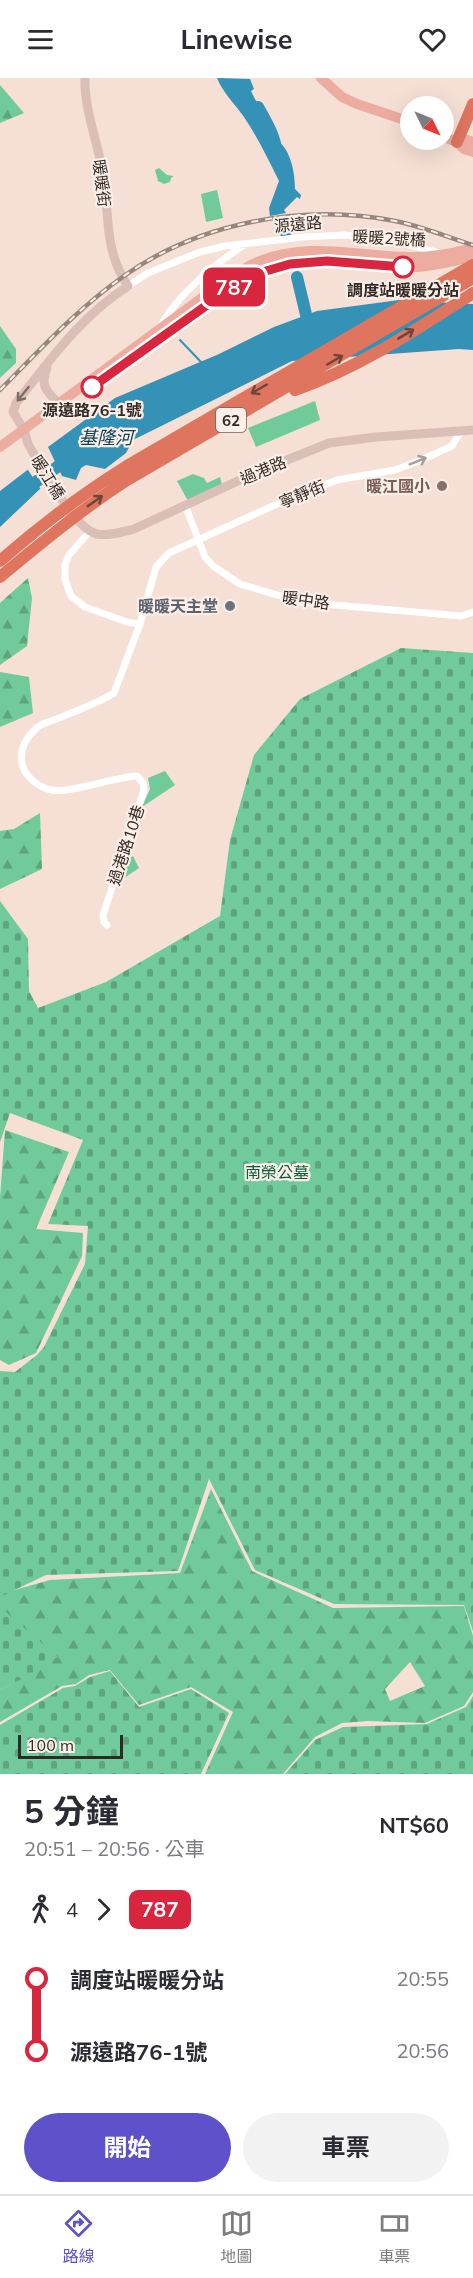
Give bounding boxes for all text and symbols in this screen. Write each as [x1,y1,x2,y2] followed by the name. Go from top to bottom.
[180,22,293,56] text: Linewise
[24,23,57,56] icon: menu
[416,23,449,56] icon: heart
[400,96,454,150] north arrow
[400,96,454,150] map controls
[89,158,115,208] street label: 暖暖街
[273,212,323,236] street label: 源遠路
[352,226,426,250] street label: 暖暖2號橋
[392,256,414,278] marker: 調度站暖暖分站
[200,268,268,306] line badge: 787
[215,274,253,300] text: 787
[347,280,459,300] place label: 調度站暖暖分站
[397,327,414,339] one-way arrow
[326,354,343,366] one-way arrow
[81,376,103,398] marker: 源遠路76-1號
[251,384,268,396] one-way arrow
[16,386,30,401] one-way arrow
[42,400,142,420] place label: 源遠路76-1號
[216,408,246,432] road number: 62
[79,426,136,449] water label: 基隆河
[27,451,69,503] street label: 暖江橋
[237,451,289,489] street label: 過港路
[408,455,427,466] one-way arrow
[276,476,328,512] street label: 寧靜街
[366,476,430,496] place label: 暖江國小
[435,479,449,493] marker: 暖江國小
[86,495,102,507] one-way arrow
[281,587,331,613] street label: 暖中路
[138,596,218,616] place label: 暖暖天主堂
[223,599,237,613] marker: 暖暖天主堂
[104,802,148,888] street label: 過港路10巷
[245,1162,309,1182] park label: 南榮公墓
[18,1732,123,1760] scale bar
[27,1735,74,1755] text: 100 m
[24,1790,119,1831] text: 5 分鐘
[379,1811,449,1839] text: NT$60
[24,1836,205,1861] text: 20:51 – 20:56 · 公車
[24,1893,57,1926] icon: walk
[87,1893,120,1926] icon: forward
[141,1896,179,1922] text: 787
[66,1897,78,1922] text: 4
[70,1966,224,1994] text: 調度站暖暖分站
[396,1966,449,1991] text: 20:55
[70,2038,207,2066] text: 源遠路76-1號
[396,2038,449,2063] text: 20:56
[24,2113,231,2182] button: 開始
[243,2113,449,2182] button: 車票
[62,2207,95,2267] tab: 路線
[220,2207,253,2267] tab: 地圖
[378,2207,411,2267] tab: 車票

